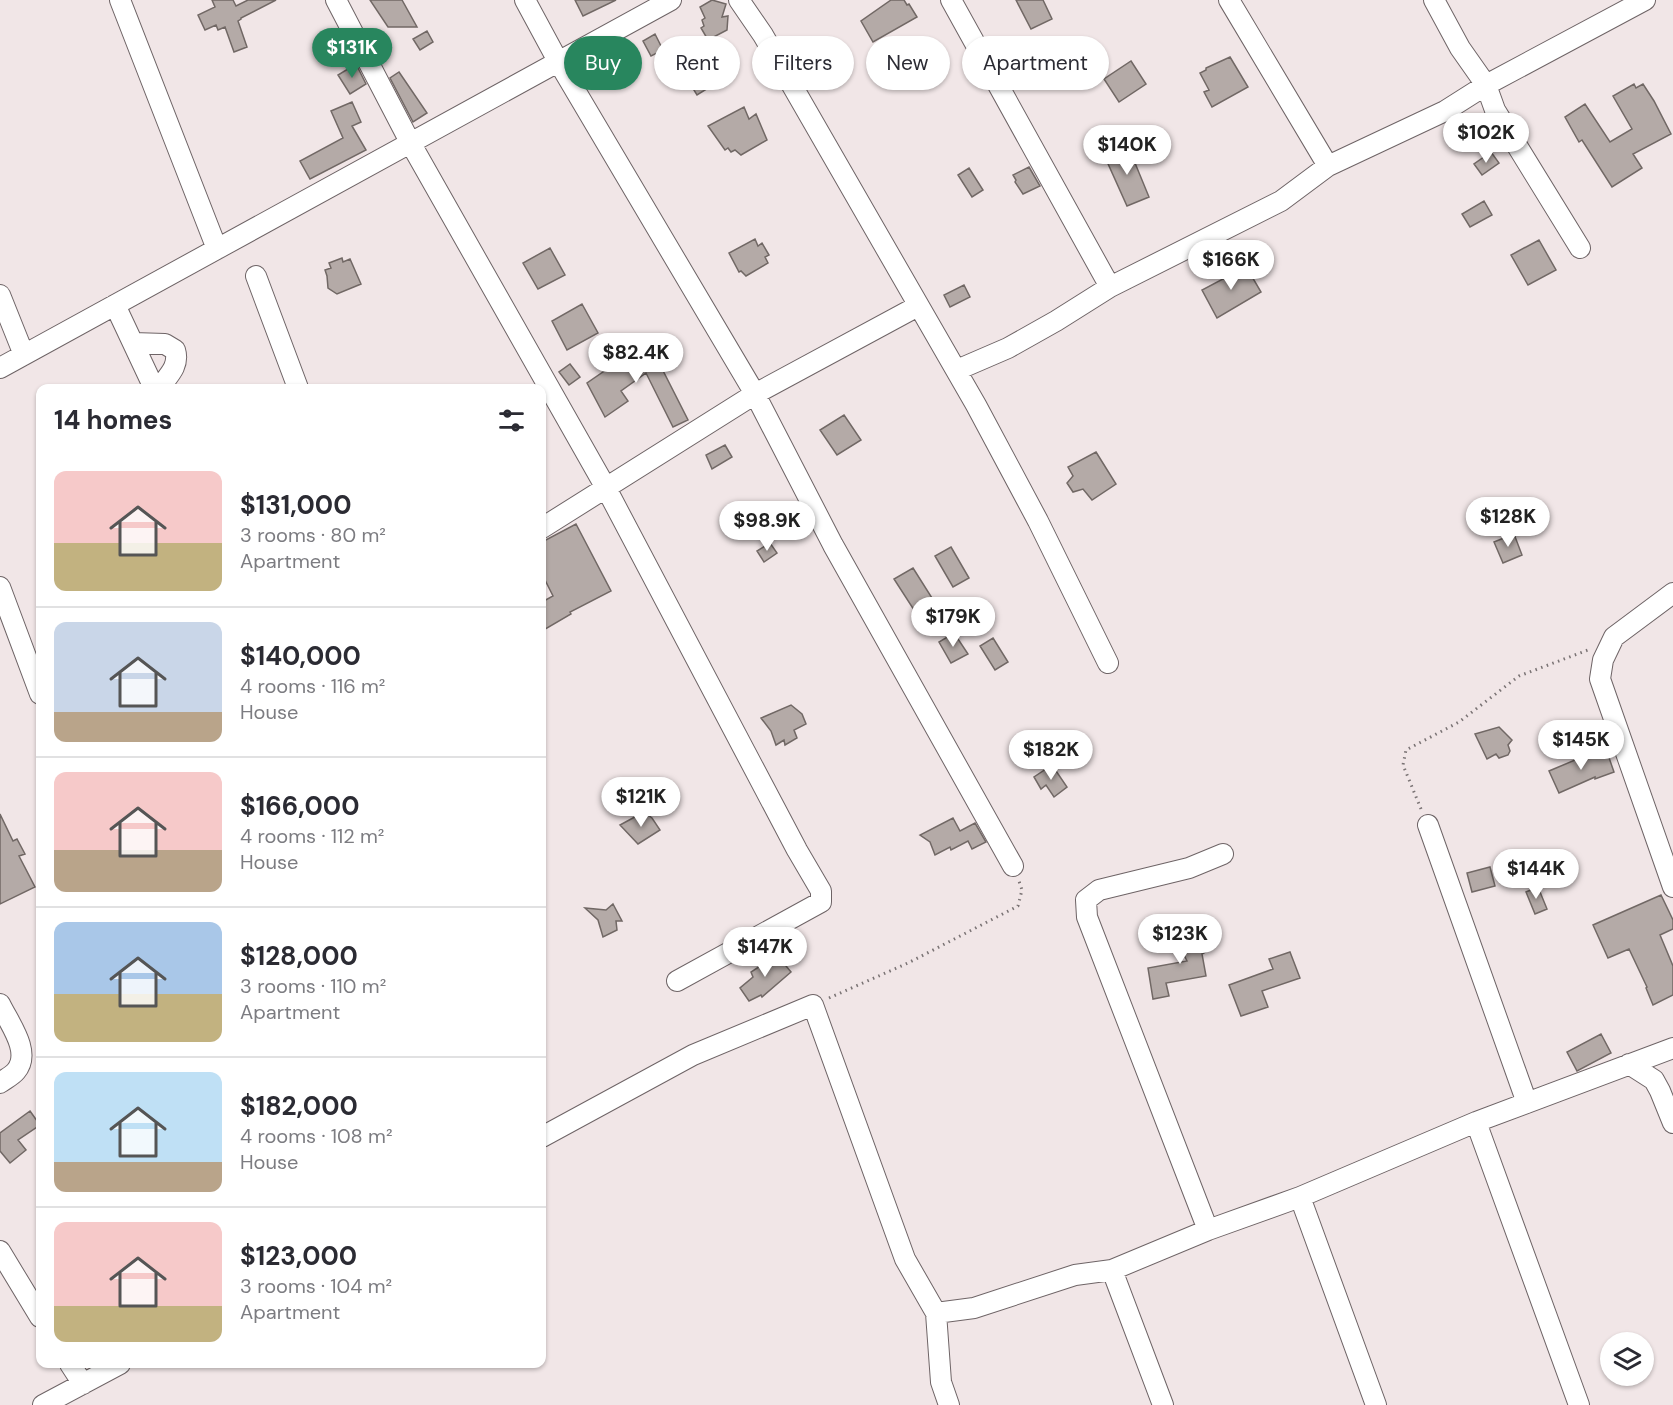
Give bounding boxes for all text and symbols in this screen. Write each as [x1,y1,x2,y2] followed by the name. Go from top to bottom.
[310,28,394,79] pin: $131K
[326,34,378,60] text: $131K
[564,36,642,90] chip: Buy
[654,36,740,90] chip: Rent
[752,36,854,90] chip: Filters
[866,36,950,90] chip: New
[962,36,1109,90] chip: Apartment
[1444,113,1528,164] pin: $102K
[1457,119,1515,145] text: $102K
[1085,125,1169,176] pin: $140K
[1097,131,1157,157] text: $140K
[1189,240,1273,291] pin: $166K
[1202,246,1260,272] text: $166K
[587,333,685,384] pin: $82.4K
[602,339,670,365] text: $82.4K
[54,403,172,437] text: 14 homes
[495,404,528,437] icon: filters
[240,488,351,522] text: $131,000
[102,495,174,567] icon: home
[1466,497,1550,548] pin: $128K
[718,501,816,552] pin: $98.9K
[1480,503,1536,529] text: $128K
[733,507,801,533] text: $98.9K
[240,522,386,548] text: 3 rooms · 80 m²
[240,548,340,574] text: Apartment
[911,597,995,648] pin: $179K
[925,603,981,629] text: $179K
[240,639,361,673] text: $140,000
[102,646,174,718] icon: home
[240,673,385,699] text: 4 rooms · 116 m²
[240,699,298,725] text: House
[1539,720,1623,771] pin: $145K
[1552,726,1610,752] text: $145K
[1009,730,1093,781] pin: $182K
[1023,736,1079,762] text: $182K
[599,777,683,828] pin: $121K
[615,783,667,809] text: $121K
[240,789,359,823] text: $166,000
[102,796,174,868] icon: home
[240,823,384,849] text: 4 rooms · 112 m²
[240,849,298,875] text: House
[1494,849,1578,900] pin: $144K
[1507,855,1565,881] text: $144K
[1138,914,1222,965] pin: $123K
[1152,920,1208,946] text: $123K
[723,927,807,978] pin: $147K
[737,933,793,959] text: $147K
[240,939,358,973] text: $128,000
[102,946,174,1018] icon: home
[240,973,386,999] text: 3 rooms · 110 m²
[240,999,340,1025] text: Apartment
[240,1089,358,1123] text: $182,000
[102,1096,174,1168] icon: home
[240,1123,392,1149] text: 4 rooms · 108 m²
[240,1149,298,1175] text: House
[240,1239,357,1273] text: $123,000
[102,1246,174,1318] icon: home
[240,1273,392,1299] text: 3 rooms · 104 m²
[240,1299,340,1325] text: Apartment
[1600,1332,1654,1386] map controls
[1600,1332,1654,1386] button: layers

